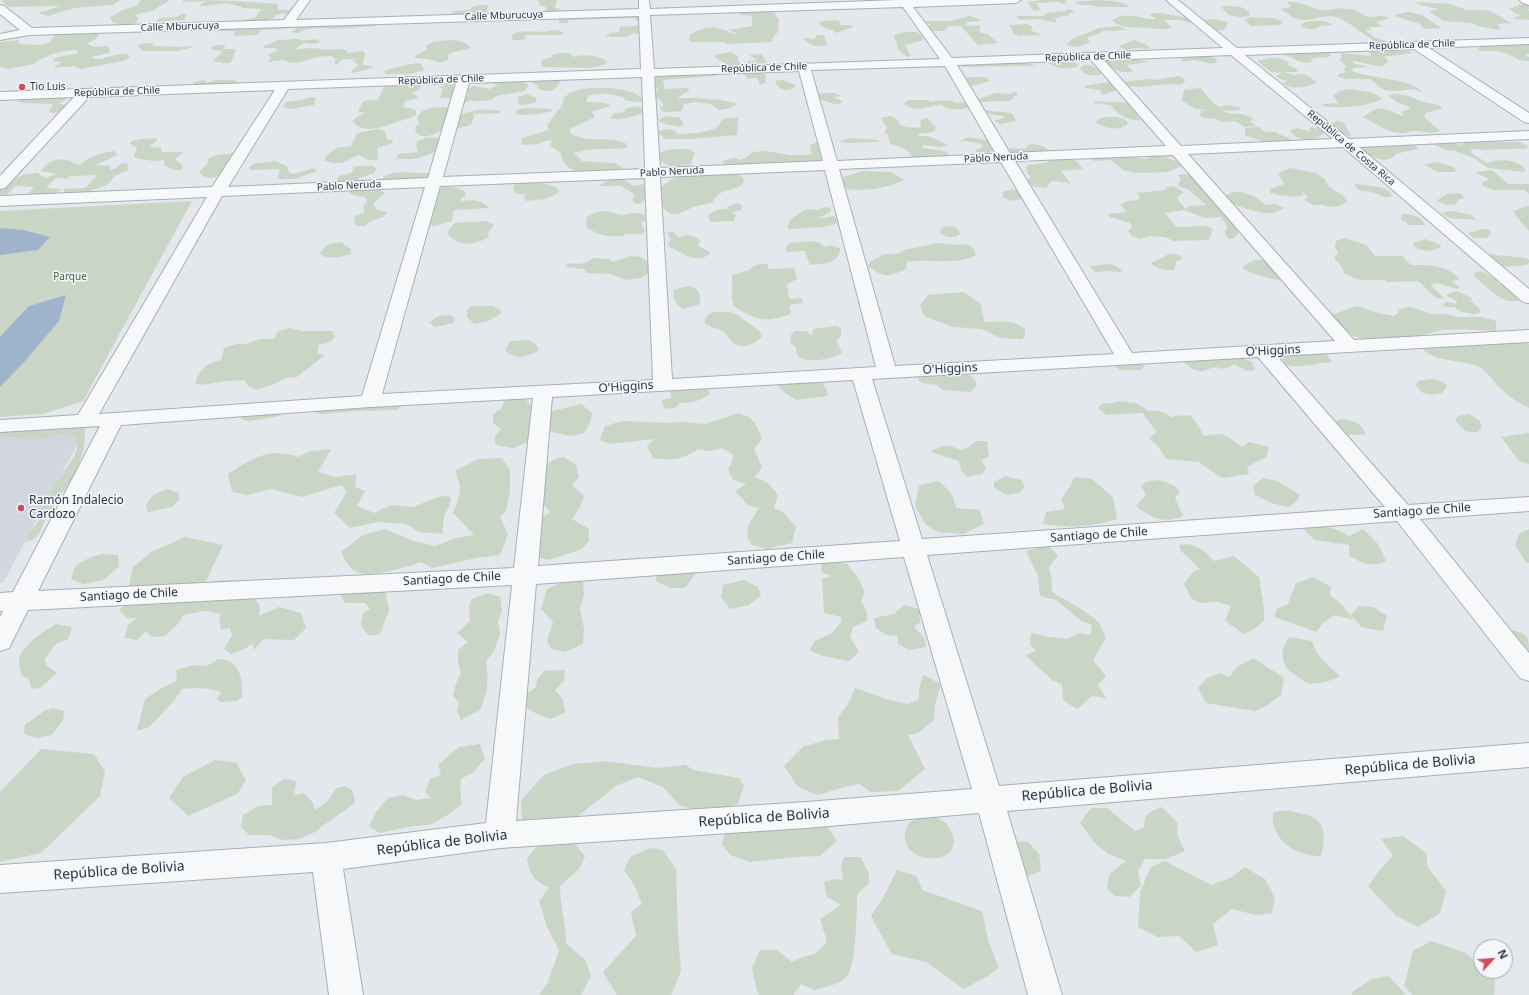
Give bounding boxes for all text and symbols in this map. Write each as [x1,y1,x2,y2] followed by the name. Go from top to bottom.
[464,9,544,23] street label: Calle Mburucuya
[140,20,220,34] street label: Calle Mburucuya
[1369,37,1455,53] street label: República de Chile
[1045,49,1131,65] street label: República de Chile
[721,60,807,76] street label: República de Chile
[398,72,484,88] street label: República de Chile
[30,81,66,93] place label: Tio Luis
[17,82,27,92] marker: Tio Luis
[74,84,160,100] street label: República de Chile
[1305,108,1397,188] street label: República de Costa Rica
[964,150,1028,166] street label: Pablo Neruda
[640,164,704,180] street label: Pablo Neruda
[317,178,381,194] street label: Pablo Neruda
[53,271,87,283] park label: Parque
[1245,342,1301,360] street label: O'Higgins
[922,360,978,378] street label: O'Higgins
[598,378,654,396] street label: O'Higgins
[29,494,124,522] place label: Ramón Indalecio Cardozo
[1373,500,1471,522] street label: Santiago de Chile
[16,503,26,513] marker: Ramón Indalecio Cardozo
[1050,524,1148,546] street label: Santiago de Chile
[727,547,825,569] street label: Santiago de Chile
[403,569,501,589] street label: Santiago de Chile
[80,585,178,605] street label: Santiago de Chile
[1344,751,1476,779] street label: República de Bolivia
[1021,777,1153,805] street label: República de Bolivia
[698,805,830,831] street label: República de Bolivia
[376,827,508,859] street label: República de Bolivia
[53,858,185,884] street label: República de Bolivia
[1473,939,1513,979] north arrow
[1495,947,1512,961] text: N

